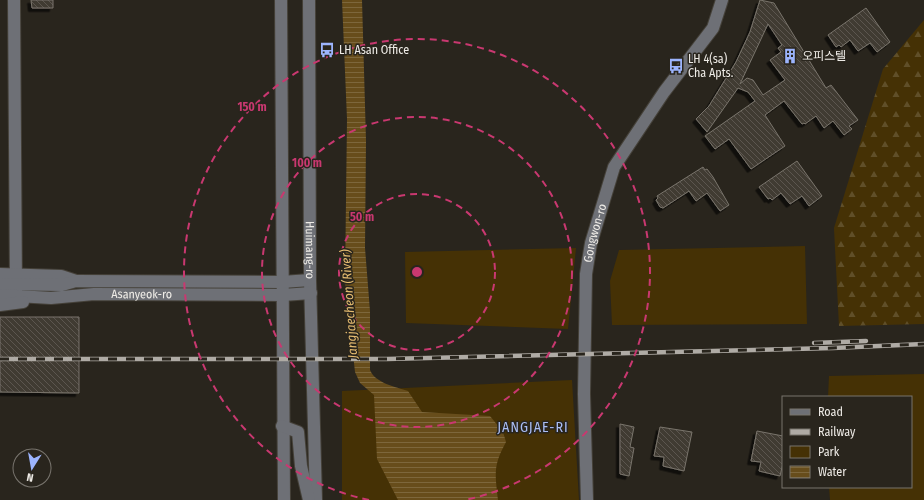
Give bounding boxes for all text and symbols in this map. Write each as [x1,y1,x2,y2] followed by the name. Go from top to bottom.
[318,41,336,59] bus stop icon: LH Asan Office
[339,43,409,57] place label: LH Asan Office
[781,47,799,65] building icon: 오피스텔
[802,49,846,63] place label: 오피스텔
[688,52,734,80] place label: LH 4(sa) Cha Apts.
[667,57,685,75] bus stop icon: LH 4(sa) Cha Apts.
[237,100,267,114] text: 150 m
[292,156,322,170] text: 100 m
[581,202,609,263] street label: Gongwon-ro
[350,210,374,224] text: 50 m
[303,221,317,279] street label: Huimang-ro
[338,249,360,360] water label: Jangjaecheon (River)
[410,265,424,279] centre of rings
[111,287,172,301] street label: Asanyeok-ro
[782,396,912,488] legend
[818,405,843,419] text: Road
[497,419,569,436] district label: JANGJAE-RI
[818,425,856,439] text: Railway
[818,445,840,459] text: Park
[12,448,52,488] north arrow
[818,465,847,479] text: Water
[26,470,35,484] text: N

